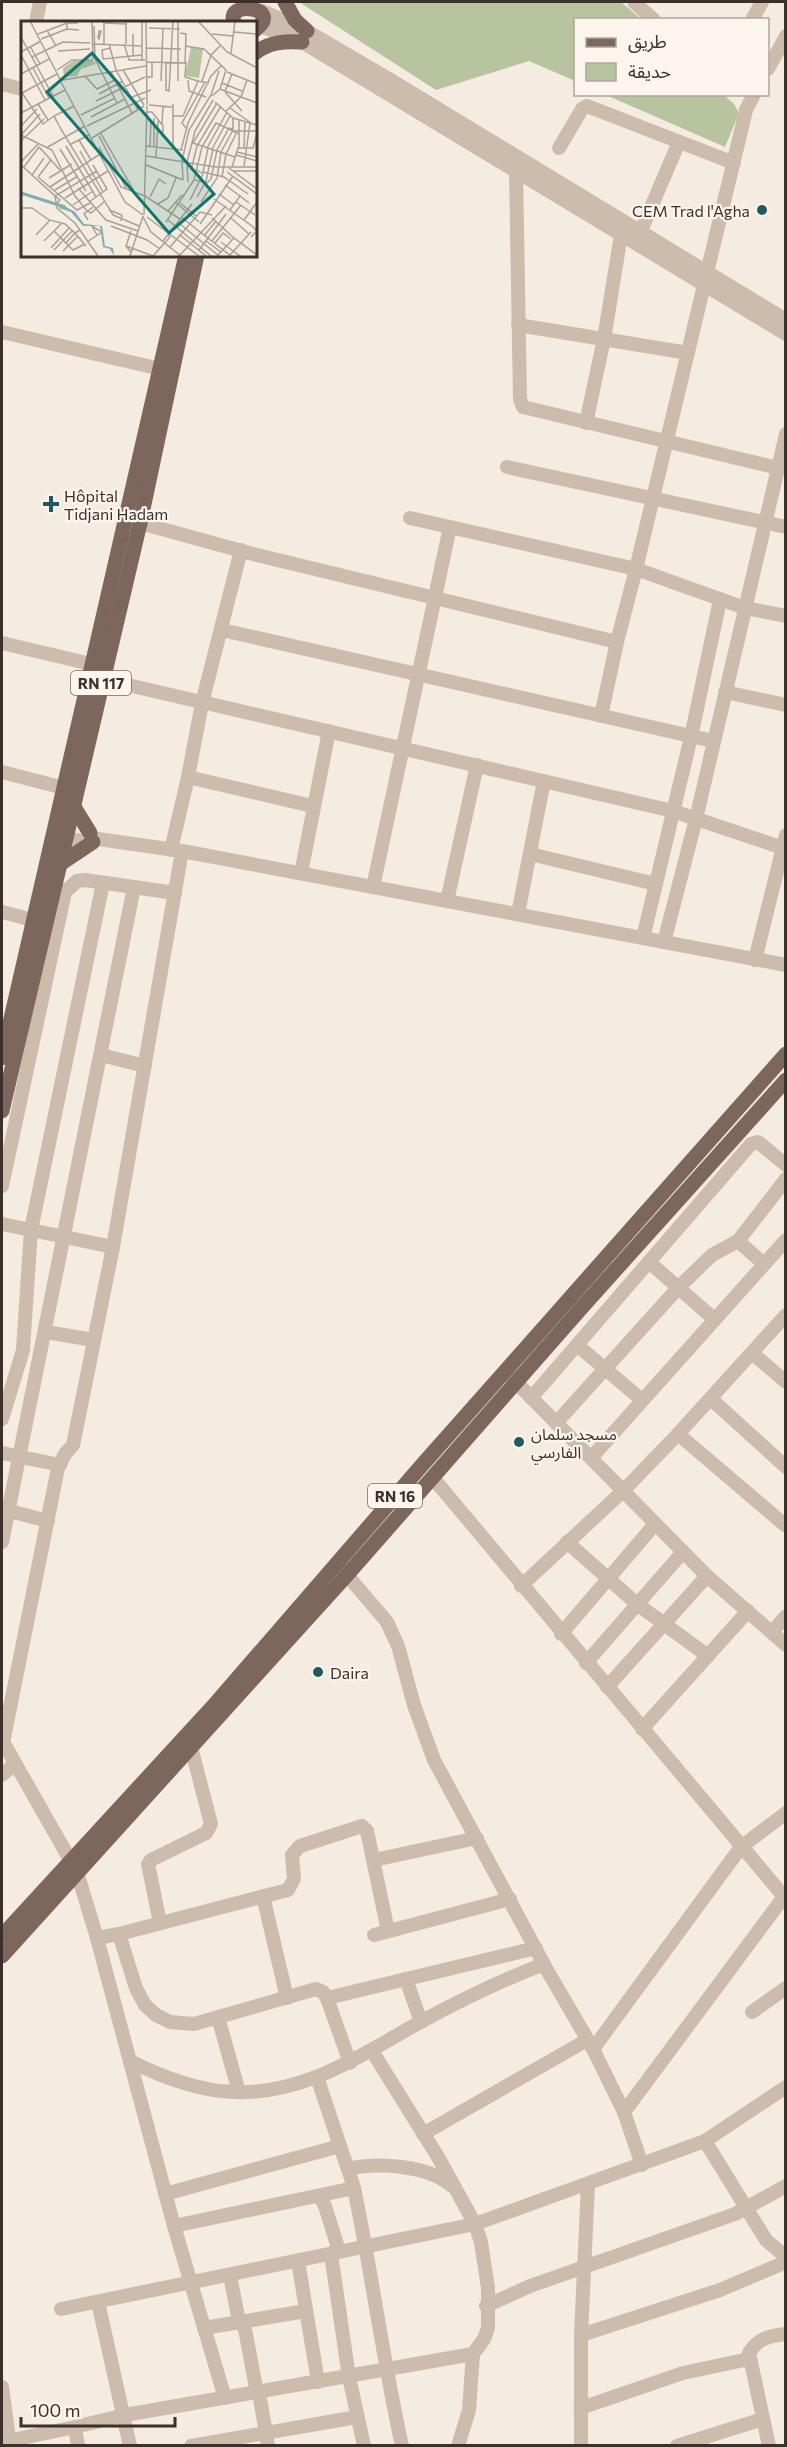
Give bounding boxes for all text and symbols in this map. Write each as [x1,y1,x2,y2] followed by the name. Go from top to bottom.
[574,18,769,96] legend
[21,21,256,256] inset map
[628,30,667,53] text: طريق
[628,60,671,82] text: حديقة
[632,201,750,220] place label: CEM Trad l'Agha
[755,203,769,217] marker: CEM Trad l'Agha
[64,486,168,523] place label: Hôpital Tidjani Hadam
[42,495,60,513] marker: Hôpital Tidjani Hadam
[71,671,131,695] road number: RN 117
[531,1424,617,1464] place label: مسجد سلمان الفارسي
[512,1435,526,1449] marker: مسجد سلمان الفارسي
[368,1484,422,1508] road number: RN 16
[330,1663,369,1682] place label: Daira
[311,1665,325,1679] marker: Daira
[21,2390,176,2428] scale bar
[30,2399,80,2421] text: 100 m

